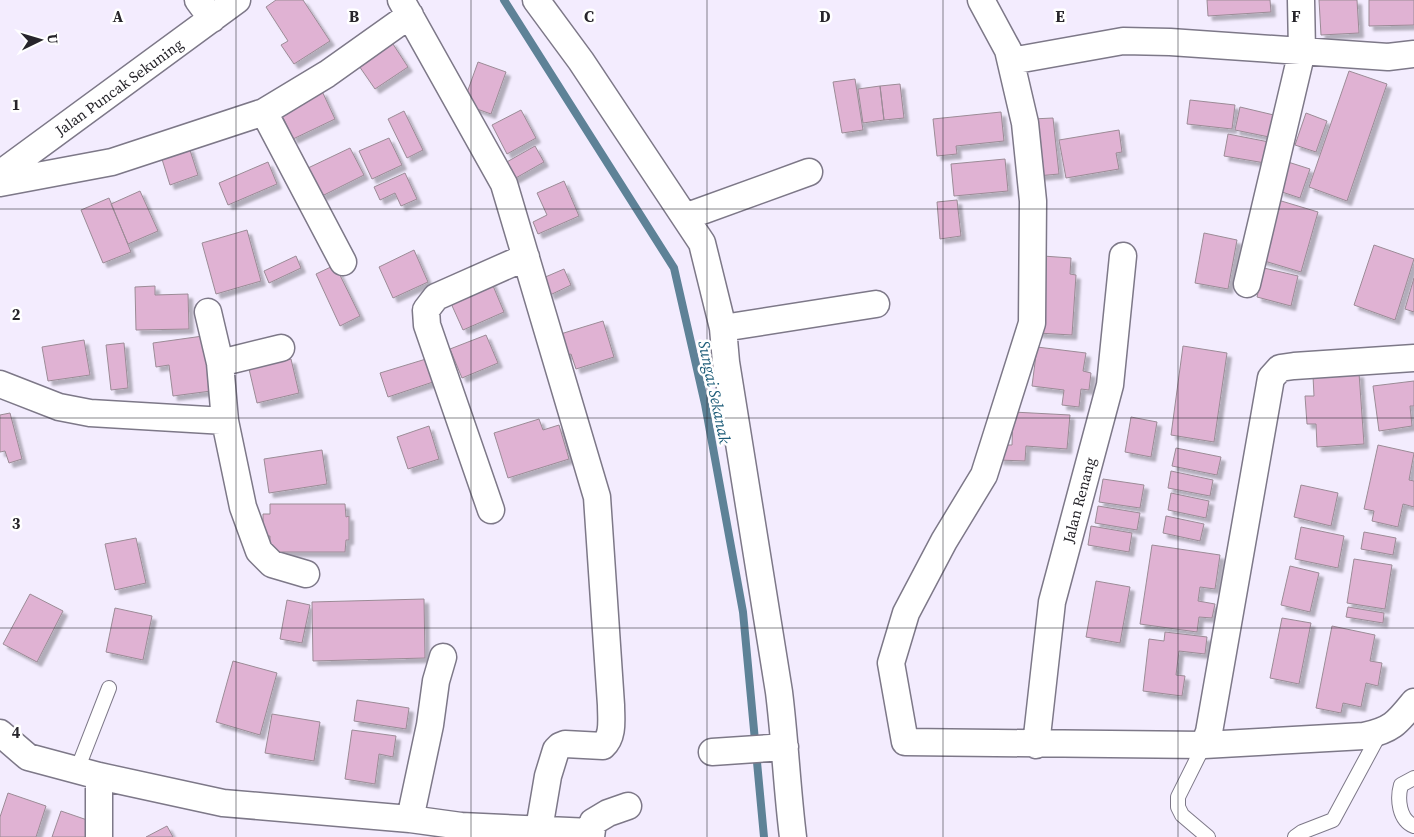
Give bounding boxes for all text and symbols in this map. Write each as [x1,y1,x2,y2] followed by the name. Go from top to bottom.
[113,5,124,27] text: A
[349,5,360,27] text: B
[584,5,594,27] text: C
[819,5,831,27] text: D
[1055,5,1065,27] text: E
[1291,5,1301,27] text: F
[15,15,65,65] north arrow
[43,33,63,45] text: U
[50,33,187,141] street label: Jalan Puncak Sekuning
[12,93,20,115] text: 1
[12,303,21,325] text: 2
[693,338,737,446] water label: Sungai Sekanak
[1057,455,1101,546] street label: Jalan Renang
[12,512,21,534] text: 3
[12,721,21,743] text: 4

